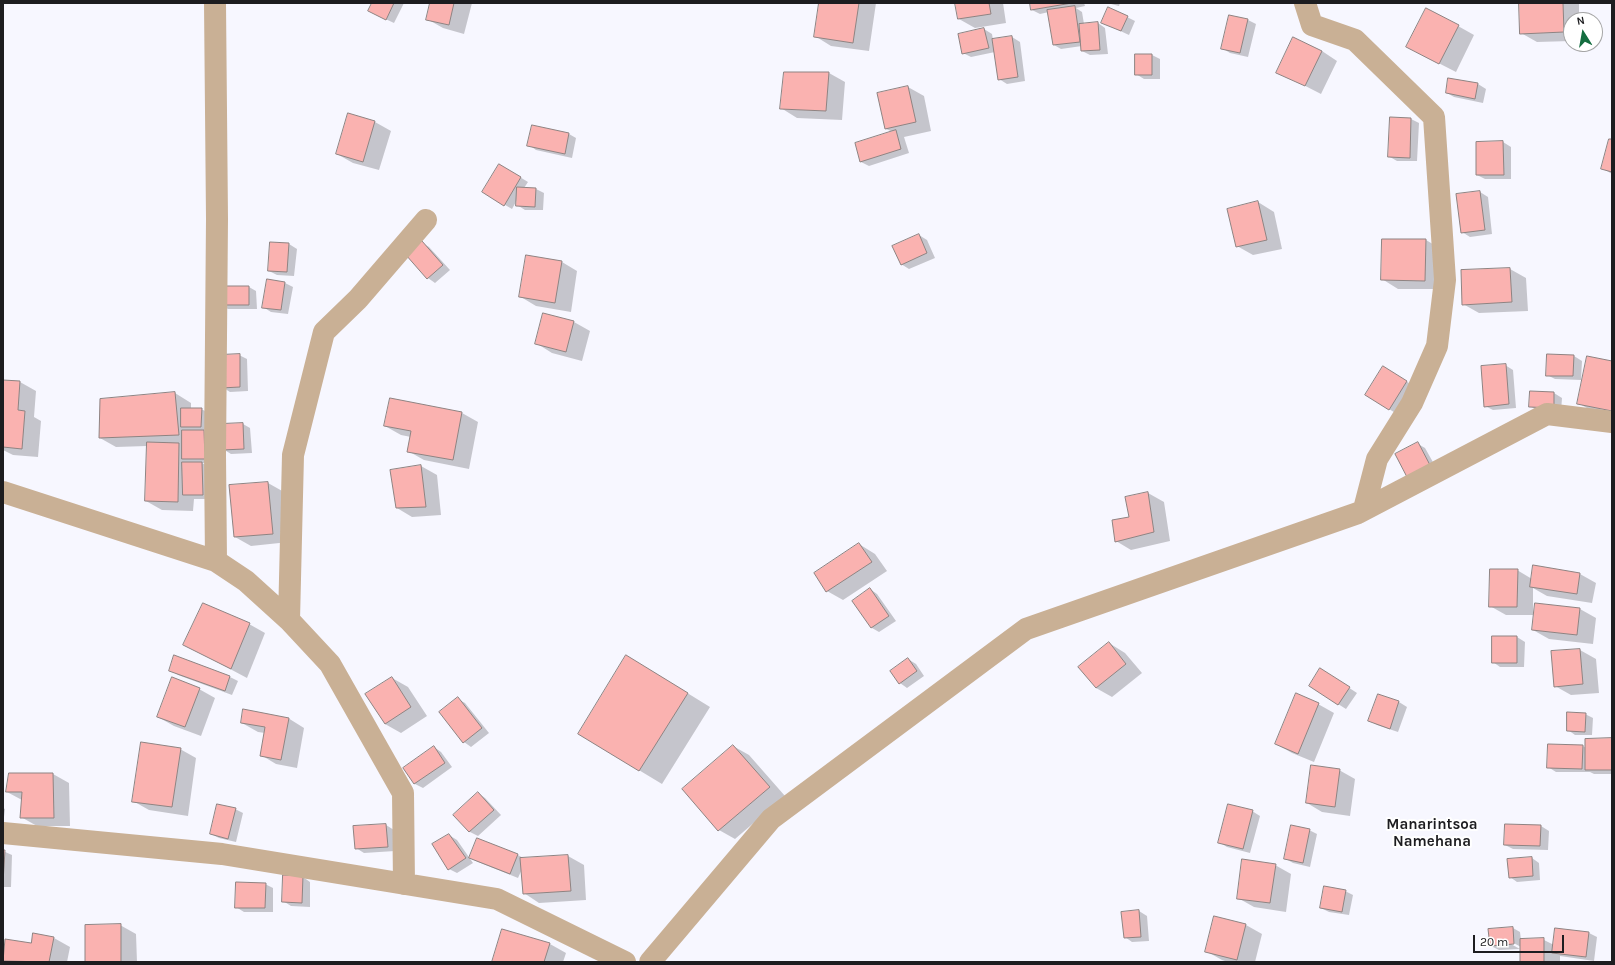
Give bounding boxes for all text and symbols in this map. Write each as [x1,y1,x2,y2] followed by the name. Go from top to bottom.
[1563,12,1603,52] north arrow
[1576,14,1586,28] text: N
[1386,816,1478,851] district label: Manarintsoa Namehana
[1475,927,1566,953] scale bar
[1480,935,1508,949] text: 20 m

